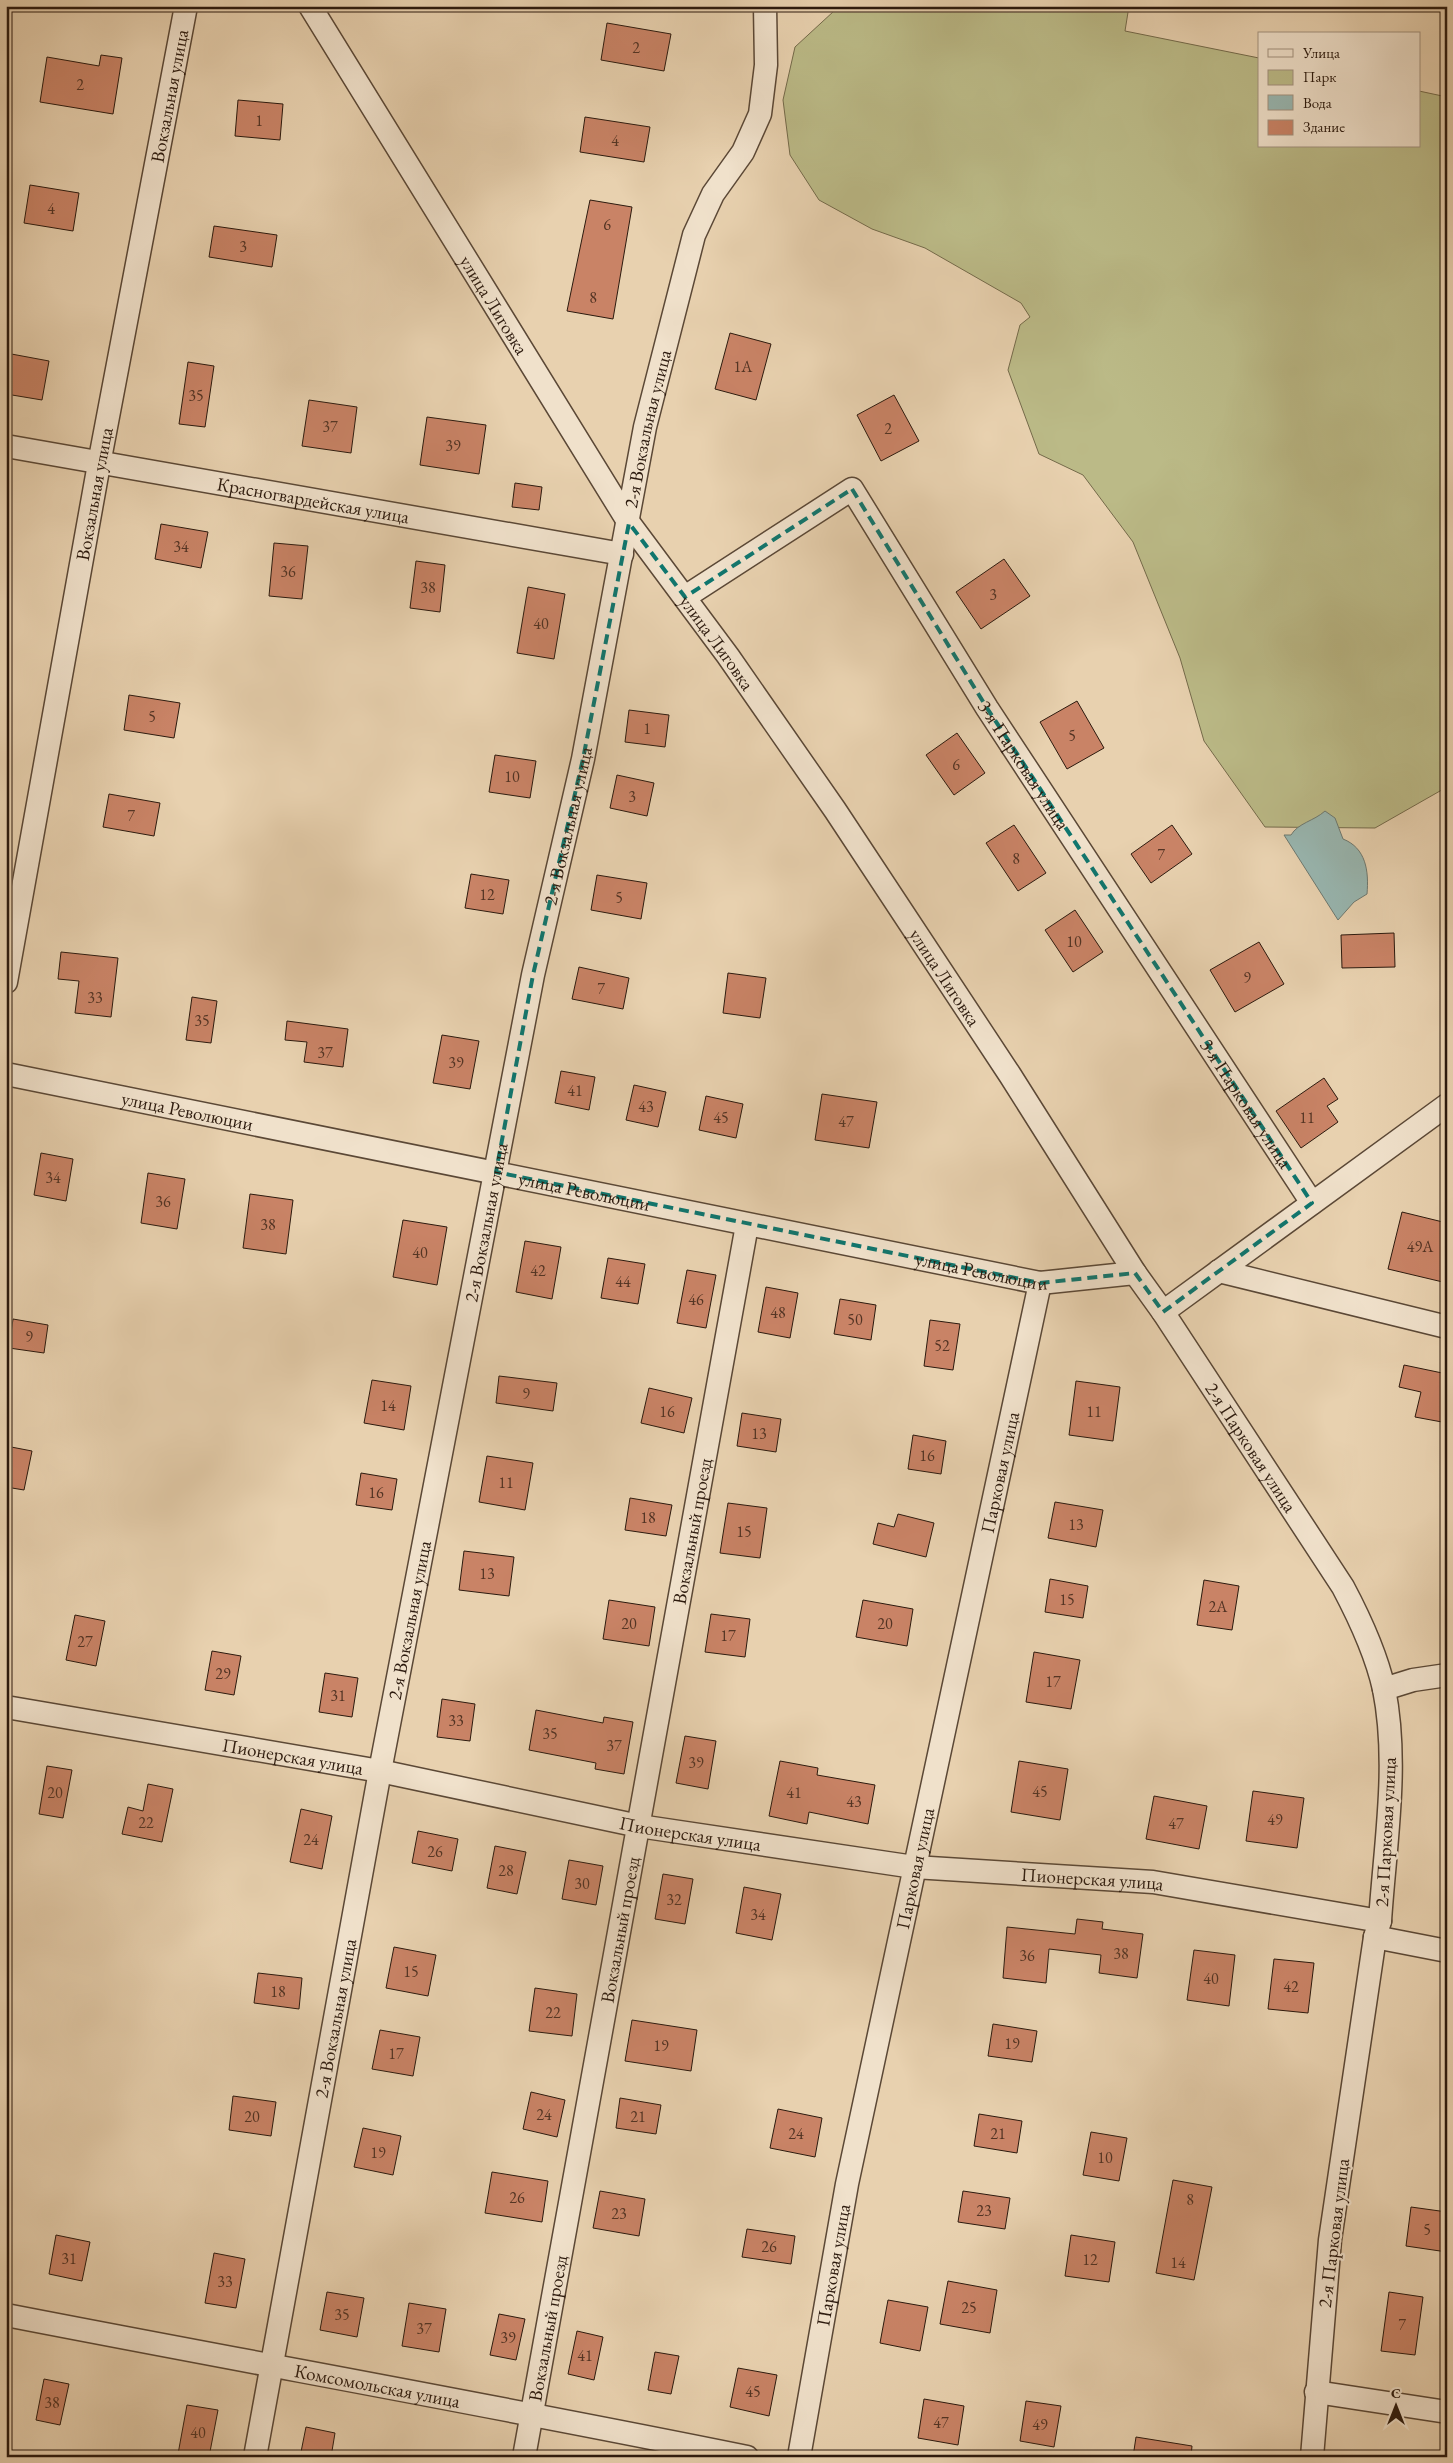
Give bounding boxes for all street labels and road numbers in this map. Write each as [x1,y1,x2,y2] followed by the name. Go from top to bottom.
[145,27,194,165] street label: Вокзальная улица
[454,251,534,360] street label: улица Лиговка
[618,347,677,510] street label: 2-я Вокзальная улица
[70,425,119,563] street label: Вокзальная улица
[215,471,412,530] street label: Красногвардейская улица
[674,590,760,696] street label: улица Лиговка
[972,695,1076,835] street label: 3-я Парковая улица
[538,744,598,908] street label: 2-я Вокзальная улица
[903,924,987,1031] street label: улица Лиговка
[1194,1034,1298,1174] street label: 3-я Парковая улица
[119,1086,255,1137] street label: улица Революции
[458,1140,514,1304] street label: 2-я Вокзальная улица
[516,1166,652,1217] street label: улица Революции
[913,1246,1048,1296] street label: улица Революции
[1199,1378,1303,1517] street label: 2-я Парковая улица
[975,1409,1025,1536] street label: Парковая улица
[667,1456,718,1606] street label: Вокзальный проезд
[382,1538,437,1702] street label: 2-я Вокзальная улица
[220,1732,366,1781] street label: Пионерская улица
[1369,1756,1402,1908] street label: 2-я Парковая улица
[890,1805,940,1932] street label: Парковая улица
[617,1810,763,1857] street label: Пионерская улица
[594,1854,646,2005] street label: Вокзальный проезд
[1020,1862,1166,1897] street label: Пионерская улица
[309,1936,362,2100] street label: 2-я Вокзальная улица
[1312,2157,1355,2309] street label: 2-я Парковая улица
[810,2202,856,2328] street label: Парковая улица
[522,2253,573,2403] street label: Вокзальный проезд
[292,2358,463,2414] street label: Комсомольская улица

